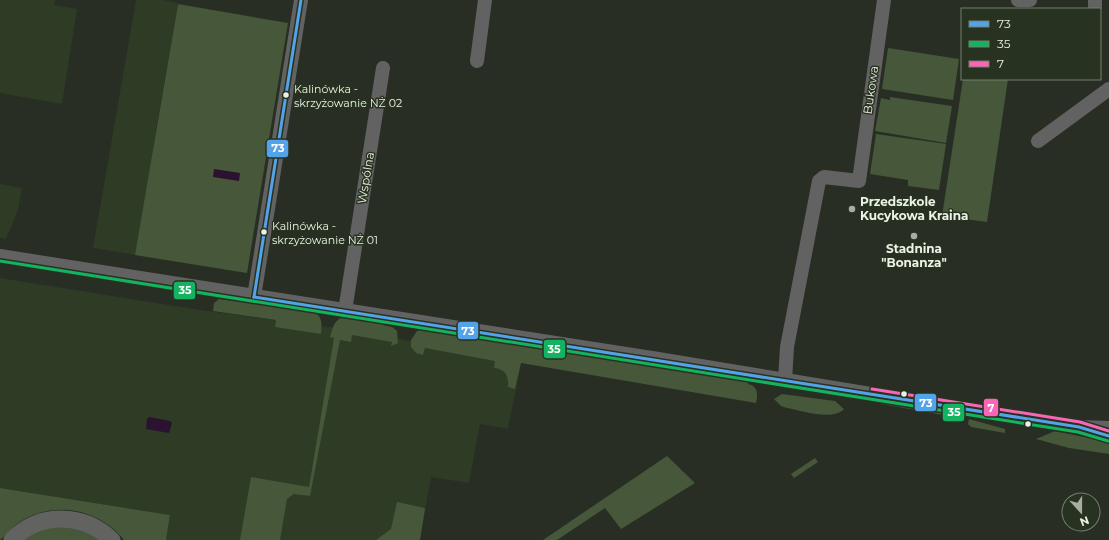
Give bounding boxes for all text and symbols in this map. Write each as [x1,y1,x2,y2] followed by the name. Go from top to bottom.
[961,8,1101,80] legend
[997,16,1011,31] text: 73
[997,36,1011,51] text: 35
[997,56,1004,71] text: 7
[860,65,881,115] street label: Bukowa
[294,82,402,110] place label: Kalinówka - skrzyżowanie NŻ 02
[281,90,291,100] marker: Kalinówka - skrzyżowanie NŻ 02
[266,139,289,158] line badge: 73
[271,141,285,155] text: 73
[354,151,377,205] street label: Wspólna
[860,194,968,223] place label: Przedszkole Kucykowa Kraina
[847,204,857,214] marker: Przedszkole Kucykowa Kraina
[272,219,378,247] place label: Kalinówka - skrzyżowanie NŻ 01
[259,227,269,237] marker: Kalinówka - skrzyżowanie NŻ 01
[909,231,919,241] marker: Stadnina "Bonanza"
[881,241,947,270] place label: Stadnina "Bonanza"
[173,281,196,300] line badge: 35
[178,283,192,297] text: 35
[457,321,479,340] line badge: 73
[461,324,475,338] text: 73
[543,339,566,359] line badge: 35
[547,342,561,356] text: 35
[899,389,909,399] unlabelled marker
[914,393,937,412] line badge: 73
[919,396,933,410] text: 73
[983,398,999,417] line badge: 7
[988,401,995,415] text: 7
[942,403,965,422] line badge: 35
[947,405,961,419] text: 35
[1023,419,1033,429] unlabelled marker
[1061,492,1101,532] north arrow
[1078,513,1091,529] text: N

